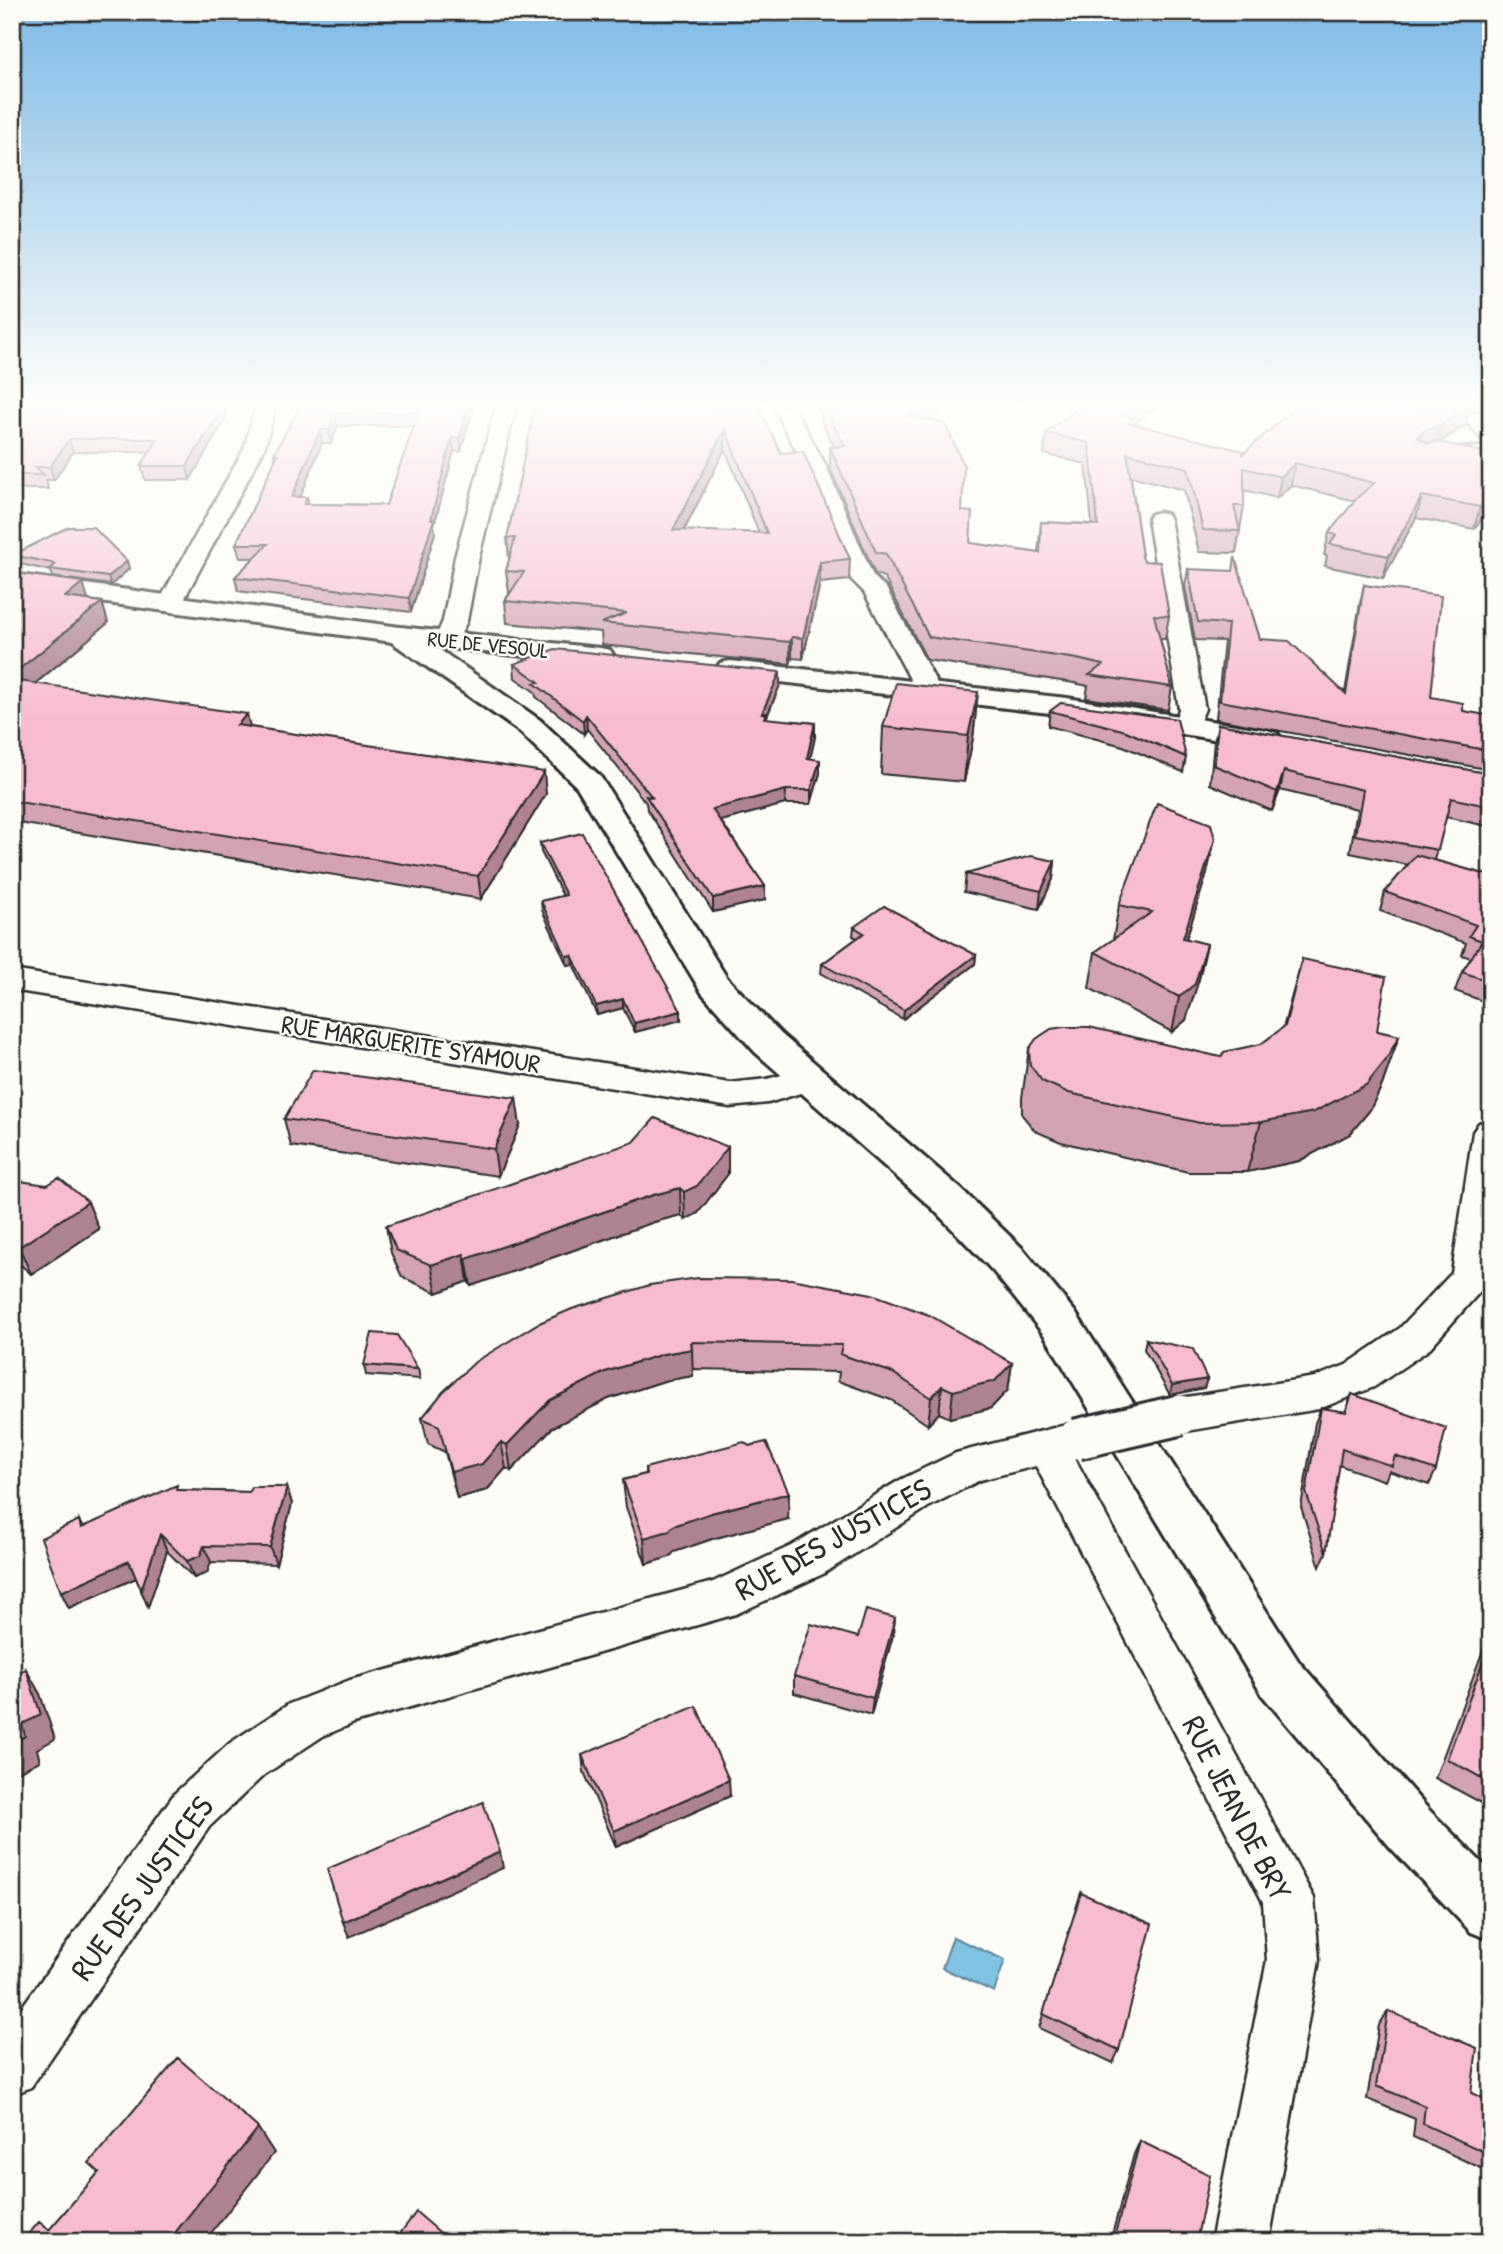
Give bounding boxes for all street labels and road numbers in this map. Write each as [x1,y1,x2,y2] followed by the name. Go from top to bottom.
[426,624,550,665] street label: RUE DE VESOUL
[279,1006,543,1081] street label: RUE MARGUERITE SYAMOUR
[727,1467,939,1610] street label: RUE DES JUSTICES
[1173,1708,1302,1907] street label: RUE JEAN DE BRY
[60,1787,223,1989] street label: RUE DES JUSTICES

